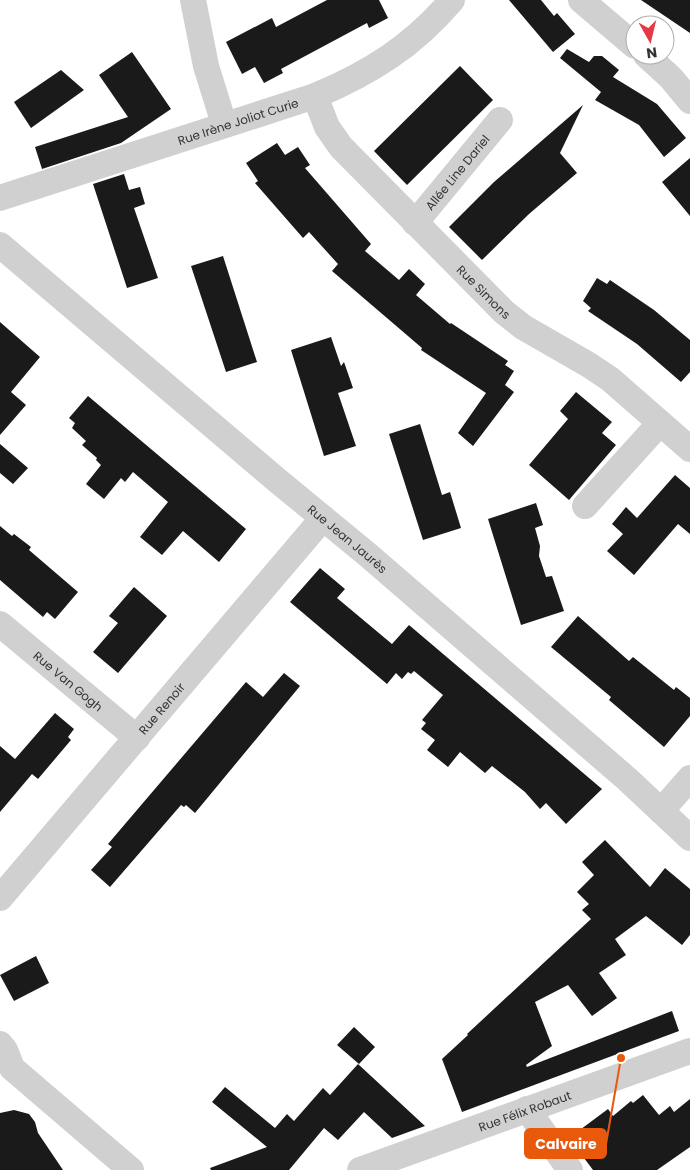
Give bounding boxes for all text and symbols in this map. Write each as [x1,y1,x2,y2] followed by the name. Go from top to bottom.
[625,15,675,65] north arrow
[645,42,658,64] text: N
[175,93,300,148] street label: Rue Irène Joliot Curie
[421,131,493,213] street label: Allée Line Dariel
[453,261,514,323] street label: Rue Simons
[304,500,391,577] street label: Rue Jean Jaurès
[30,647,107,715] street label: Rue Van Gogh
[134,678,189,738] street label: Rue Renoir
[476,1086,573,1135] street label: Rue Félix Robaut
[525,1129,606,1158] callout: Calvaire
[535,1134,597,1154] text: Calvaire

